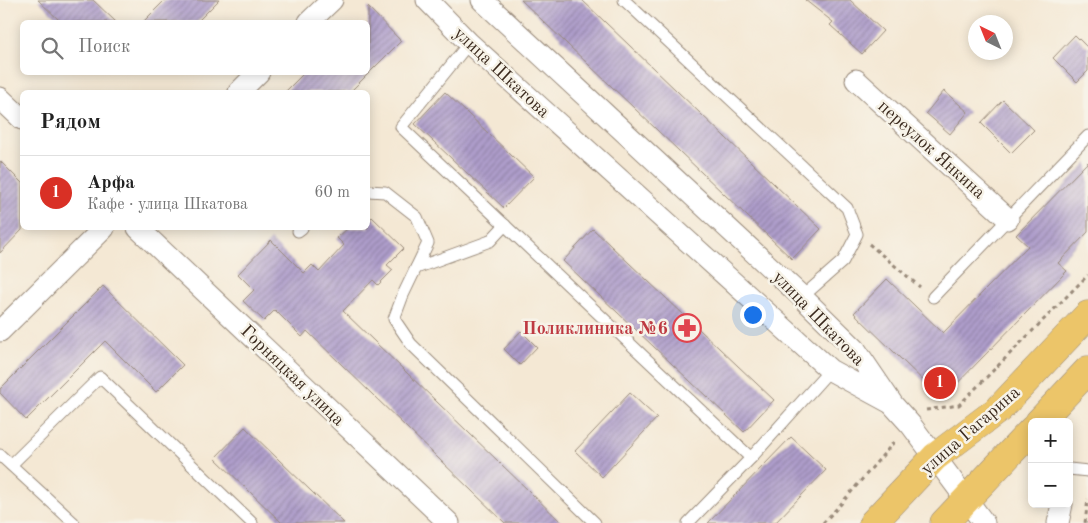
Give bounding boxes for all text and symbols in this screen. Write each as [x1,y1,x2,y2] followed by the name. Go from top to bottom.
[968,15,1013,60] north arrow
[20,20,370,75] search box
[450,24,553,122] street label: улица Шкатова
[38,34,66,62] icon: search
[78,38,130,57] text: Поиск
[874,97,988,202] street label: переулок Янкина
[40,112,101,133] text: Рядом
[87,174,135,193] text: Арфа
[51,185,61,201] text: 1
[314,185,350,201] text: 60 m
[87,197,248,213] text: Кафе · улица Шкатова
[769,268,868,370] street label: улица Шкатова
[740,302,766,328] your location
[672,313,702,343] pharmacy icon: Поликлиника №6
[522,320,668,338] place label: Поликлиника №6
[237,322,348,430] street label: Горняцкая улица
[924,364,956,402] pin: 1
[918,383,1024,478] street label: улица Гагарина
[1028,418,1073,508] map controls
[1028,418,1073,463] button: +
[1028,463,1073,508] button: −

